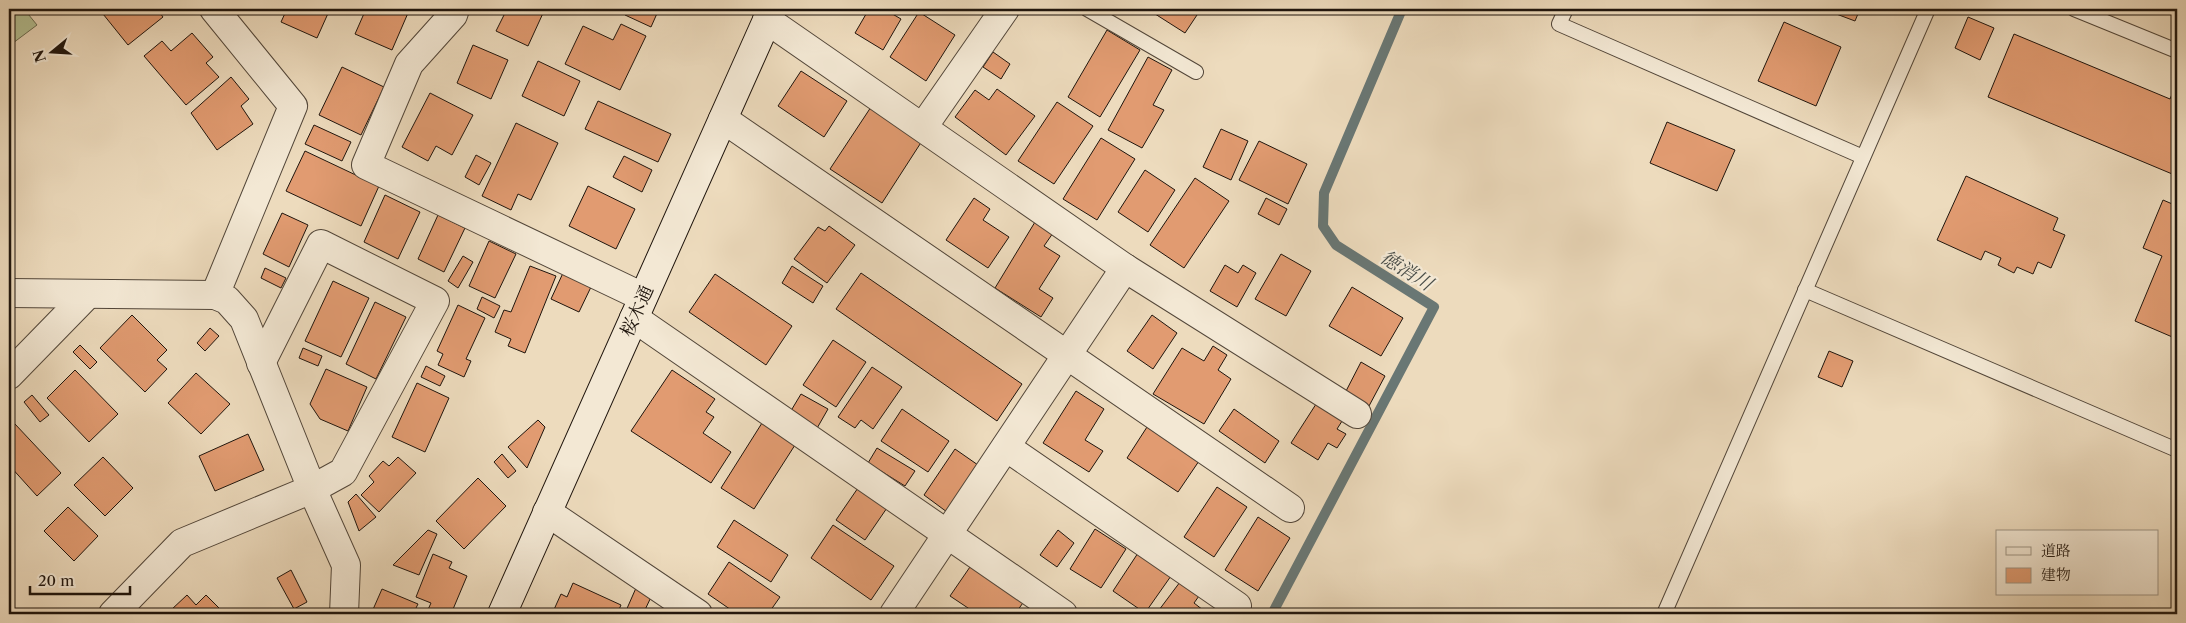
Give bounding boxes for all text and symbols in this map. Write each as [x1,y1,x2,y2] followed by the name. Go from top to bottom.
[28,28,78,78] north arrow
[29,47,50,65] text: N
[1376,246,1439,296] water label: 徳消川
[616,282,658,340] street label: 桜木通
[1996,530,2158,596] legend
[2041,541,2071,560] text: 道路
[30,563,130,595] scale bar
[2041,565,2071,584] text: 建物
[38,571,74,590] text: 20 m

